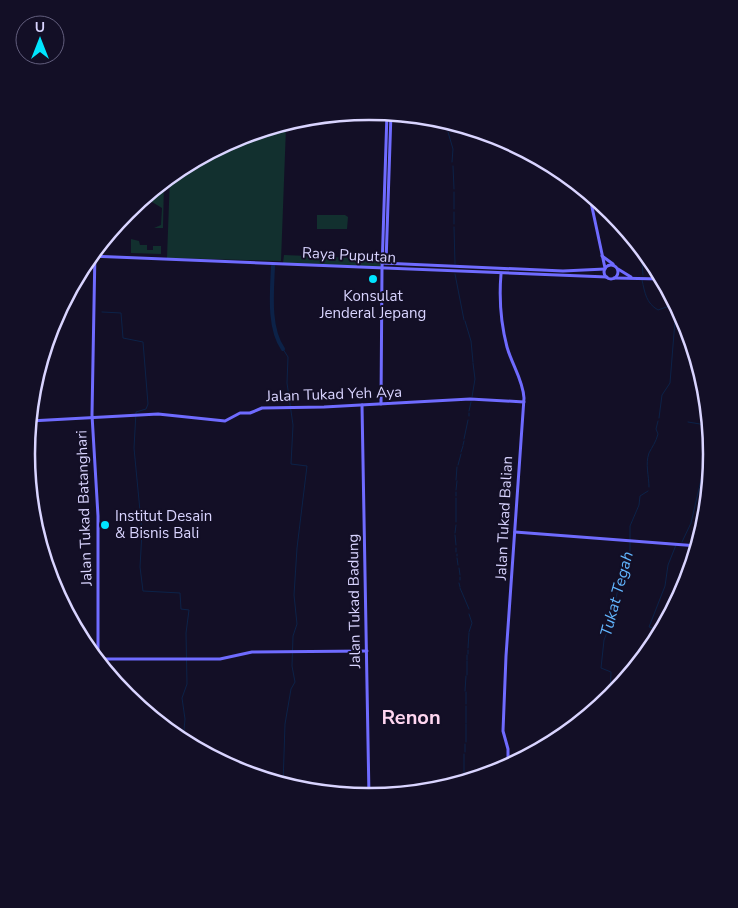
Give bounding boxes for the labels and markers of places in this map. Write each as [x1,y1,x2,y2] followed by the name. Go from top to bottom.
[367,273,379,285] marker: Konsulat Jenderal Jepang
[319,286,426,323] place label: Konsulat Jenderal Jepang
[115,506,212,543] place label: Institut Desain & Bisnis Bali
[99,519,111,531] marker: Institut Desain & Bisnis Bali

